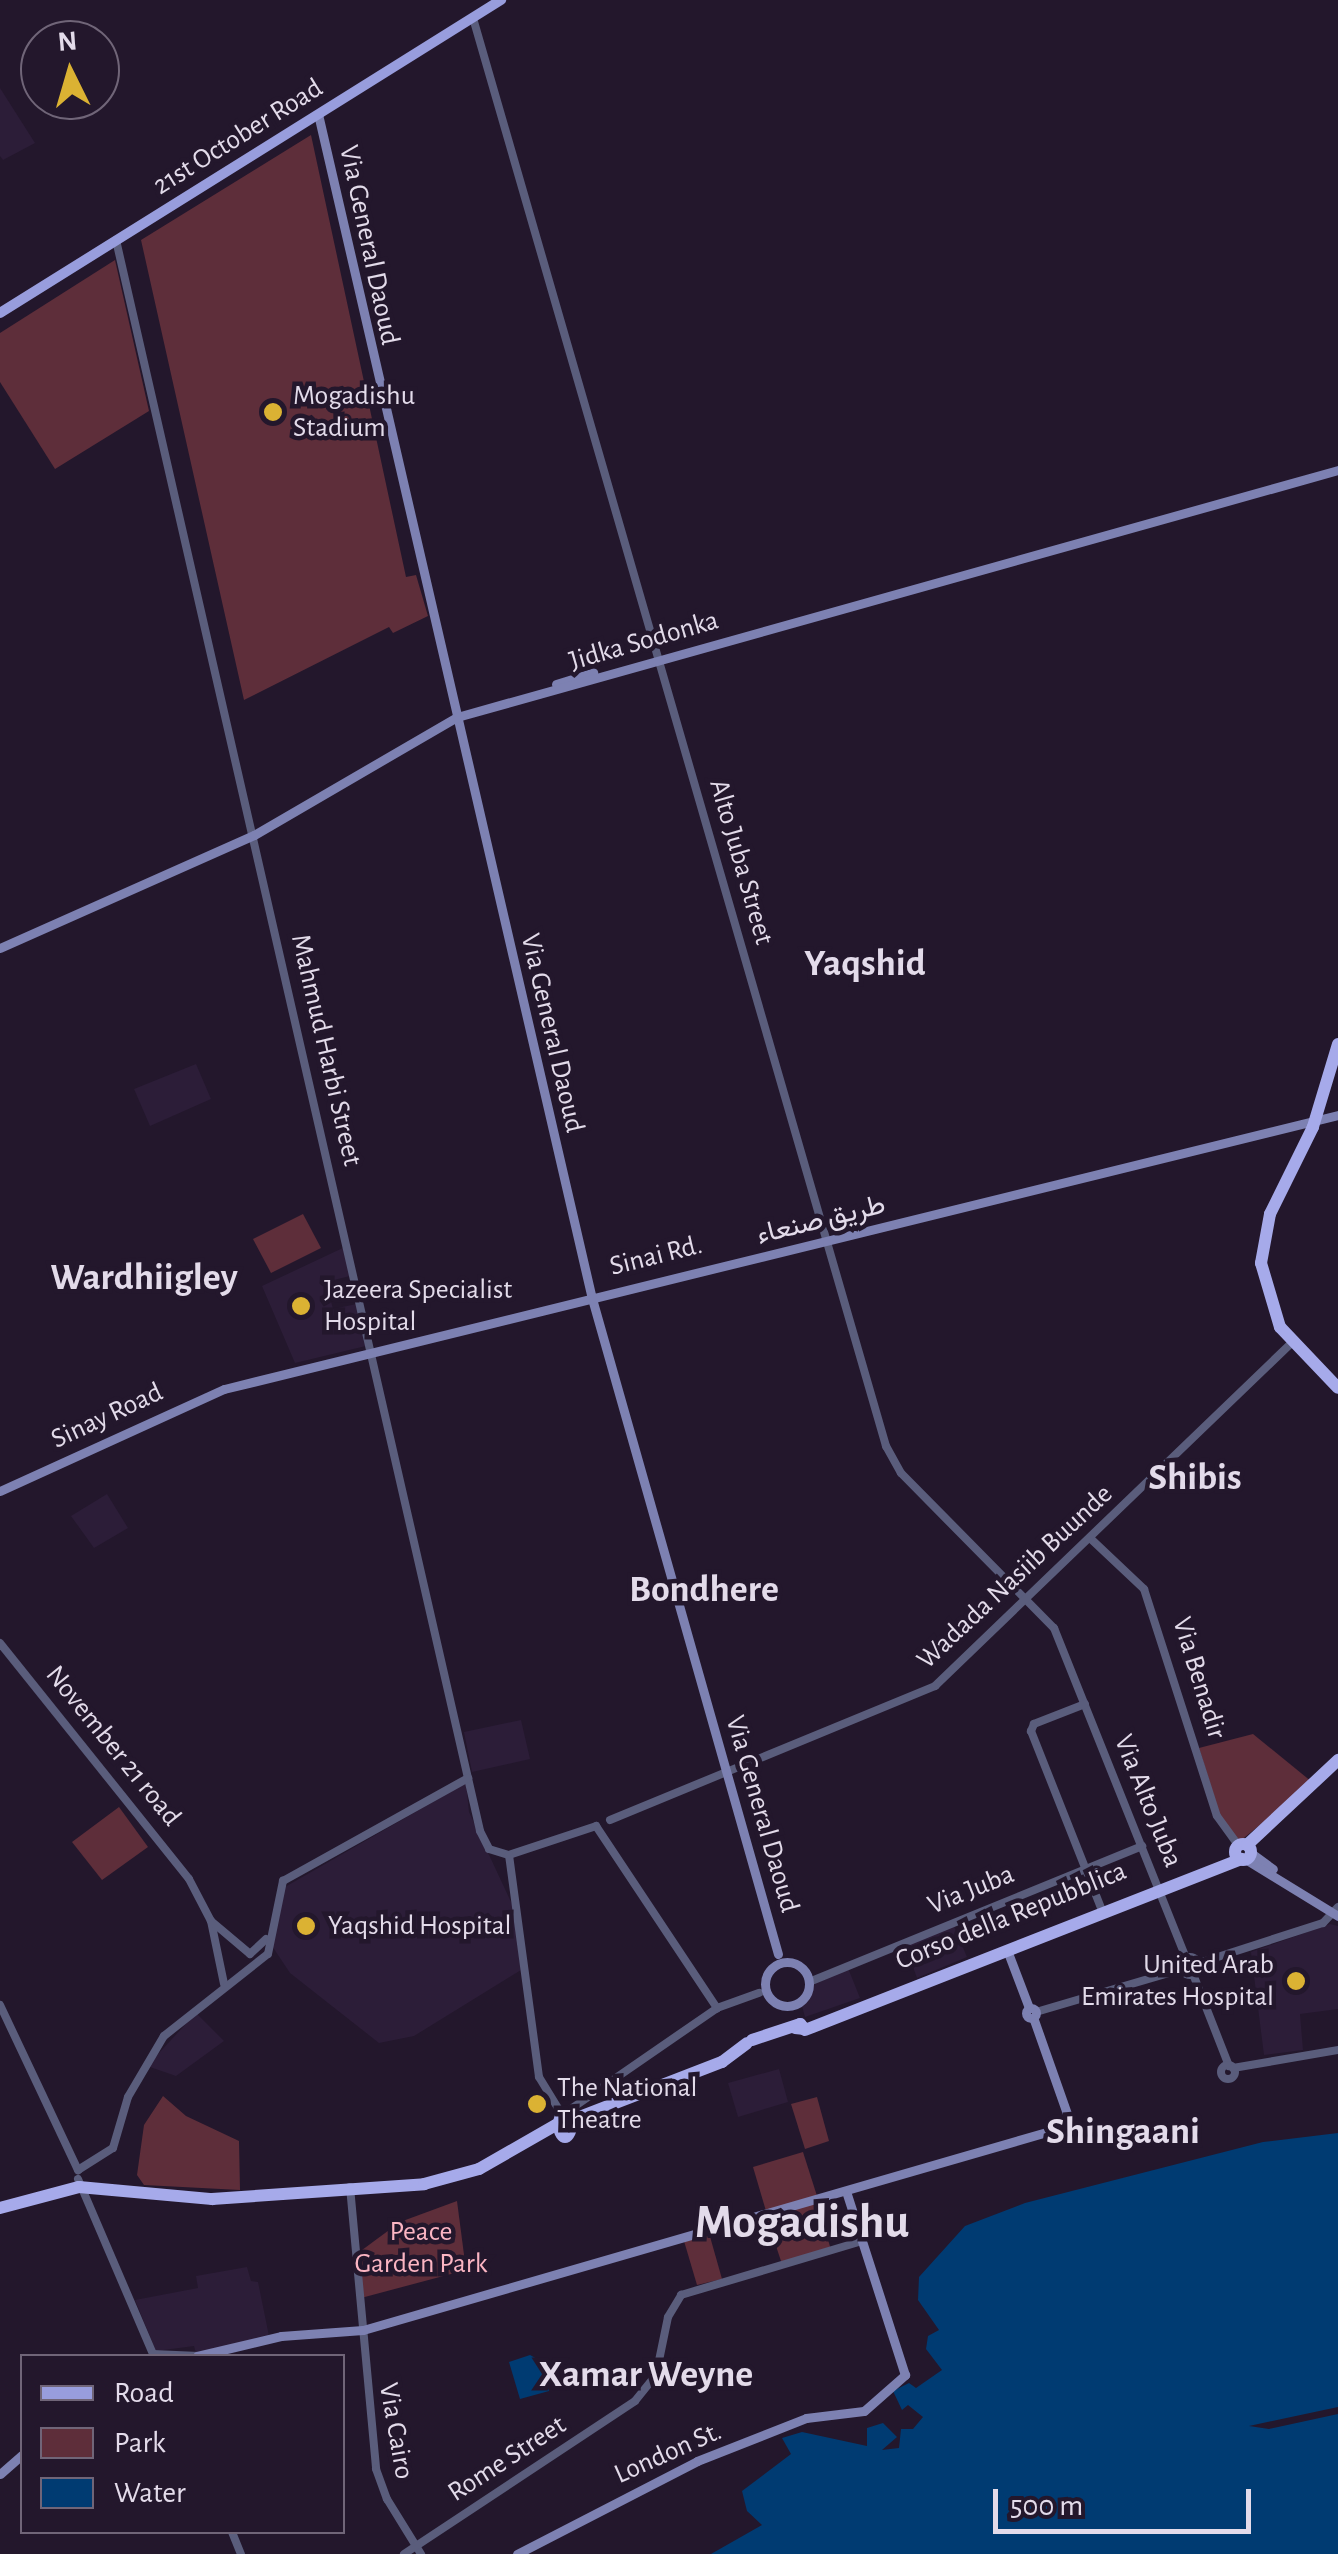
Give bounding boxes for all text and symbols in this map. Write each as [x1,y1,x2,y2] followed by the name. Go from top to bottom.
[20,20,120,120] north arrow
[57,27,78,57] text: N
[147,71,329,203] street label: 21st October Road
[331,142,407,348] street label: Via General Daoud
[293,379,415,445] place label: Mogadishu Stadium
[262,401,284,423] marker: Mogadishu Stadium
[566,604,722,678] street label: Jidka Sodonka
[701,775,781,949] street label: Alto Juba Street
[513,930,591,1136] street label: Via General Daoud
[283,931,369,1169] street label: Mahmud Harbi Street
[804,942,926,988] district label: Yaqshid
[753,1188,889,1252] street label: طريق صنعاء
[606,1228,706,1284] street label: Sinai Rd.
[50,1256,238,1302] district label: Wardhiigley
[324,1273,512,1339] place label: Jazeera Specialist Hospital
[288,1293,314,1319] marker: Jazeera Specialist Hospital
[46,1376,168,1456] street label: Sinay Road
[1148,1456,1242,1502] district label: Shibis
[910,1478,1120,1676] street label: Wadada Nasiib Buunde
[629,1568,779,1614] district label: Bondhere
[1165,1613,1233,1743] street label: Via Benadir
[38,1659,188,1833] street label: November 21 road
[718,1712,806,1916] street label: Via General Daoud
[1106,1730,1190,1872] street label: Via Alto Juba
[891,1854,1131,1978] street label: Corso della Repubblica
[923,1858,1019,1922] street label: Via Juba
[328,1909,512,1943] place label: Yaqshid Hospital
[293,1913,319,1939] marker: Yaqshid Hospital
[1081,1948,1274,2014] place label: United Arab Emirates Hospital
[1283,1968,1309,1994] marker: United Arab Emirates Hospital
[557,2071,698,2137] place label: The National Theatre
[526,2093,548,2115] marker: The National Theatre
[1046,2110,1200,2156] district label: Shingaani
[695,2195,909,2253] district label: Mogadishu
[355,2215,487,2281] park label: Peace Garden Park
[539,2353,753,2399] district label: Xamar Weyne
[20,2354,345,2534] legend
[114,2378,174,2408] text: Road
[371,2380,421,2482] street label: Via Cairo
[442,2408,572,2510] street label: Rome Street
[609,2414,727,2492] street label: London St.
[114,2428,166,2458] text: Park
[998,2469,1256,2531] scale bar
[114,2478,186,2508] text: Water
[1010,2491,1083,2521] text: 500 m

